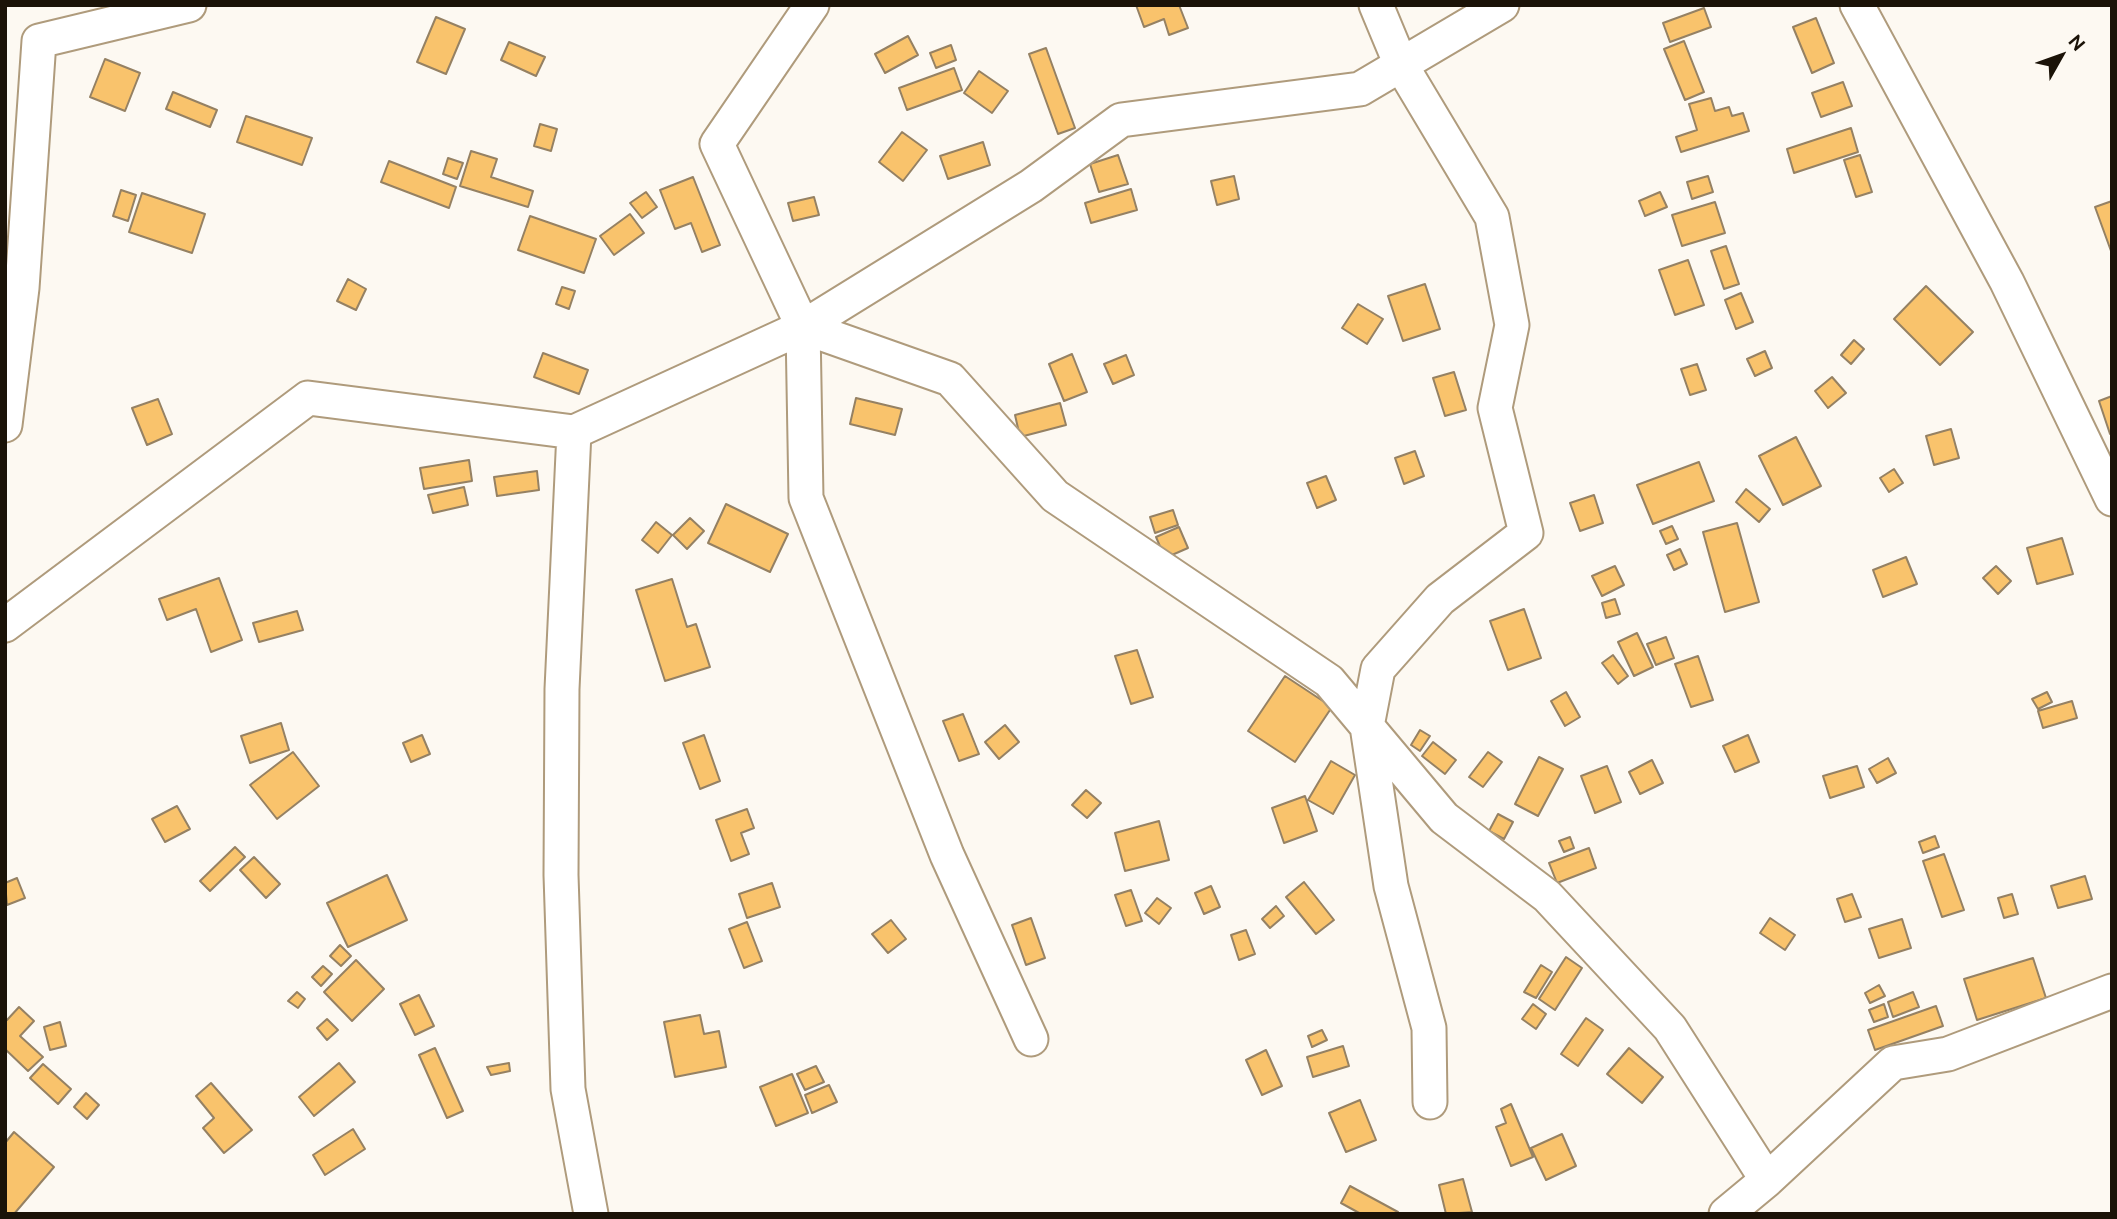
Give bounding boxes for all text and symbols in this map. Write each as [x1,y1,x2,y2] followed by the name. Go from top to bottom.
[2026,21,2096,91] north arrow
[2064,30,2090,55] text: N

